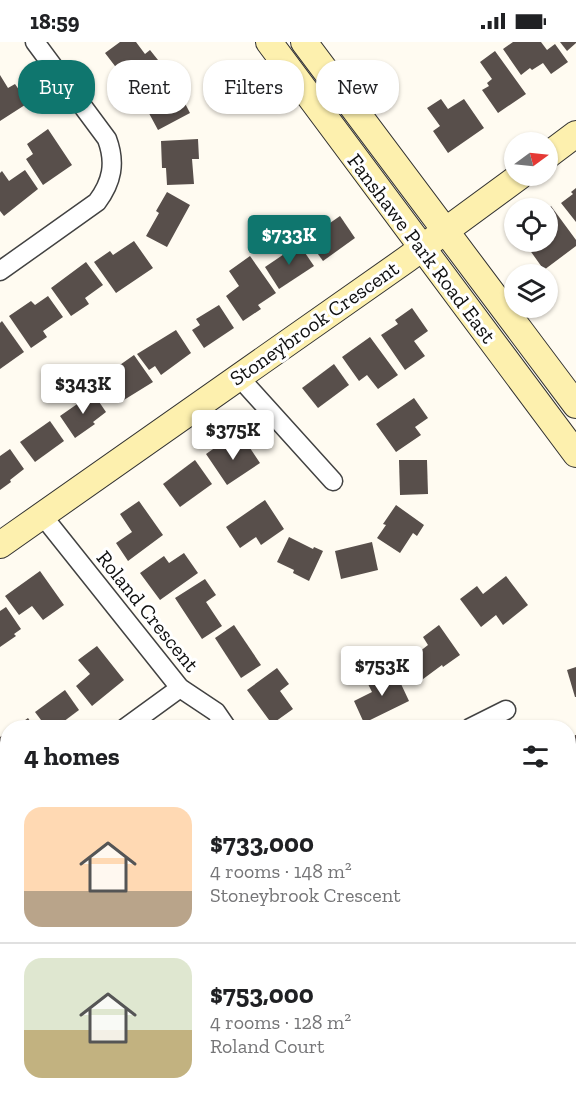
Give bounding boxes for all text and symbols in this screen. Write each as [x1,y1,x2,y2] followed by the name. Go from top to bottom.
[30,8,79,35] text: 18:59
[18,60,95,114] chip: Buy
[107,60,191,114] chip: Rent
[203,60,304,114] chip: Filters
[316,60,399,114] chip: New
[504,132,558,186] north arrow
[504,132,558,318] map controls
[343,148,502,348] street label: Fanshawe Park Road East
[504,198,558,252] button: locate
[247,215,331,266] pin: $733K
[262,222,316,246] text: $733K
[225,255,403,391] street label: Stoneybrook Crescent
[504,264,558,318] button: layers
[41,364,125,415] pin: $343K
[55,371,111,395] text: $343K
[191,410,275,461] pin: $375K
[206,417,260,441] text: $375K
[92,545,205,677] street label: Roland Crescent
[340,646,424,697] pin: $753K
[355,653,409,677] text: $753K
[24,740,120,772] text: 4 homes
[519,740,552,773] icon: filters
[210,827,314,859] text: $733,000
[72,831,144,903] icon: home
[210,859,352,883] text: 4 rooms · 148 m²
[210,883,401,907] text: Stoneybrook Crescent
[210,978,314,1010] text: $753,000
[72,982,144,1054] icon: home
[210,1010,351,1034] text: 4 rooms · 128 m²
[210,1034,325,1058] text: Roland Court

